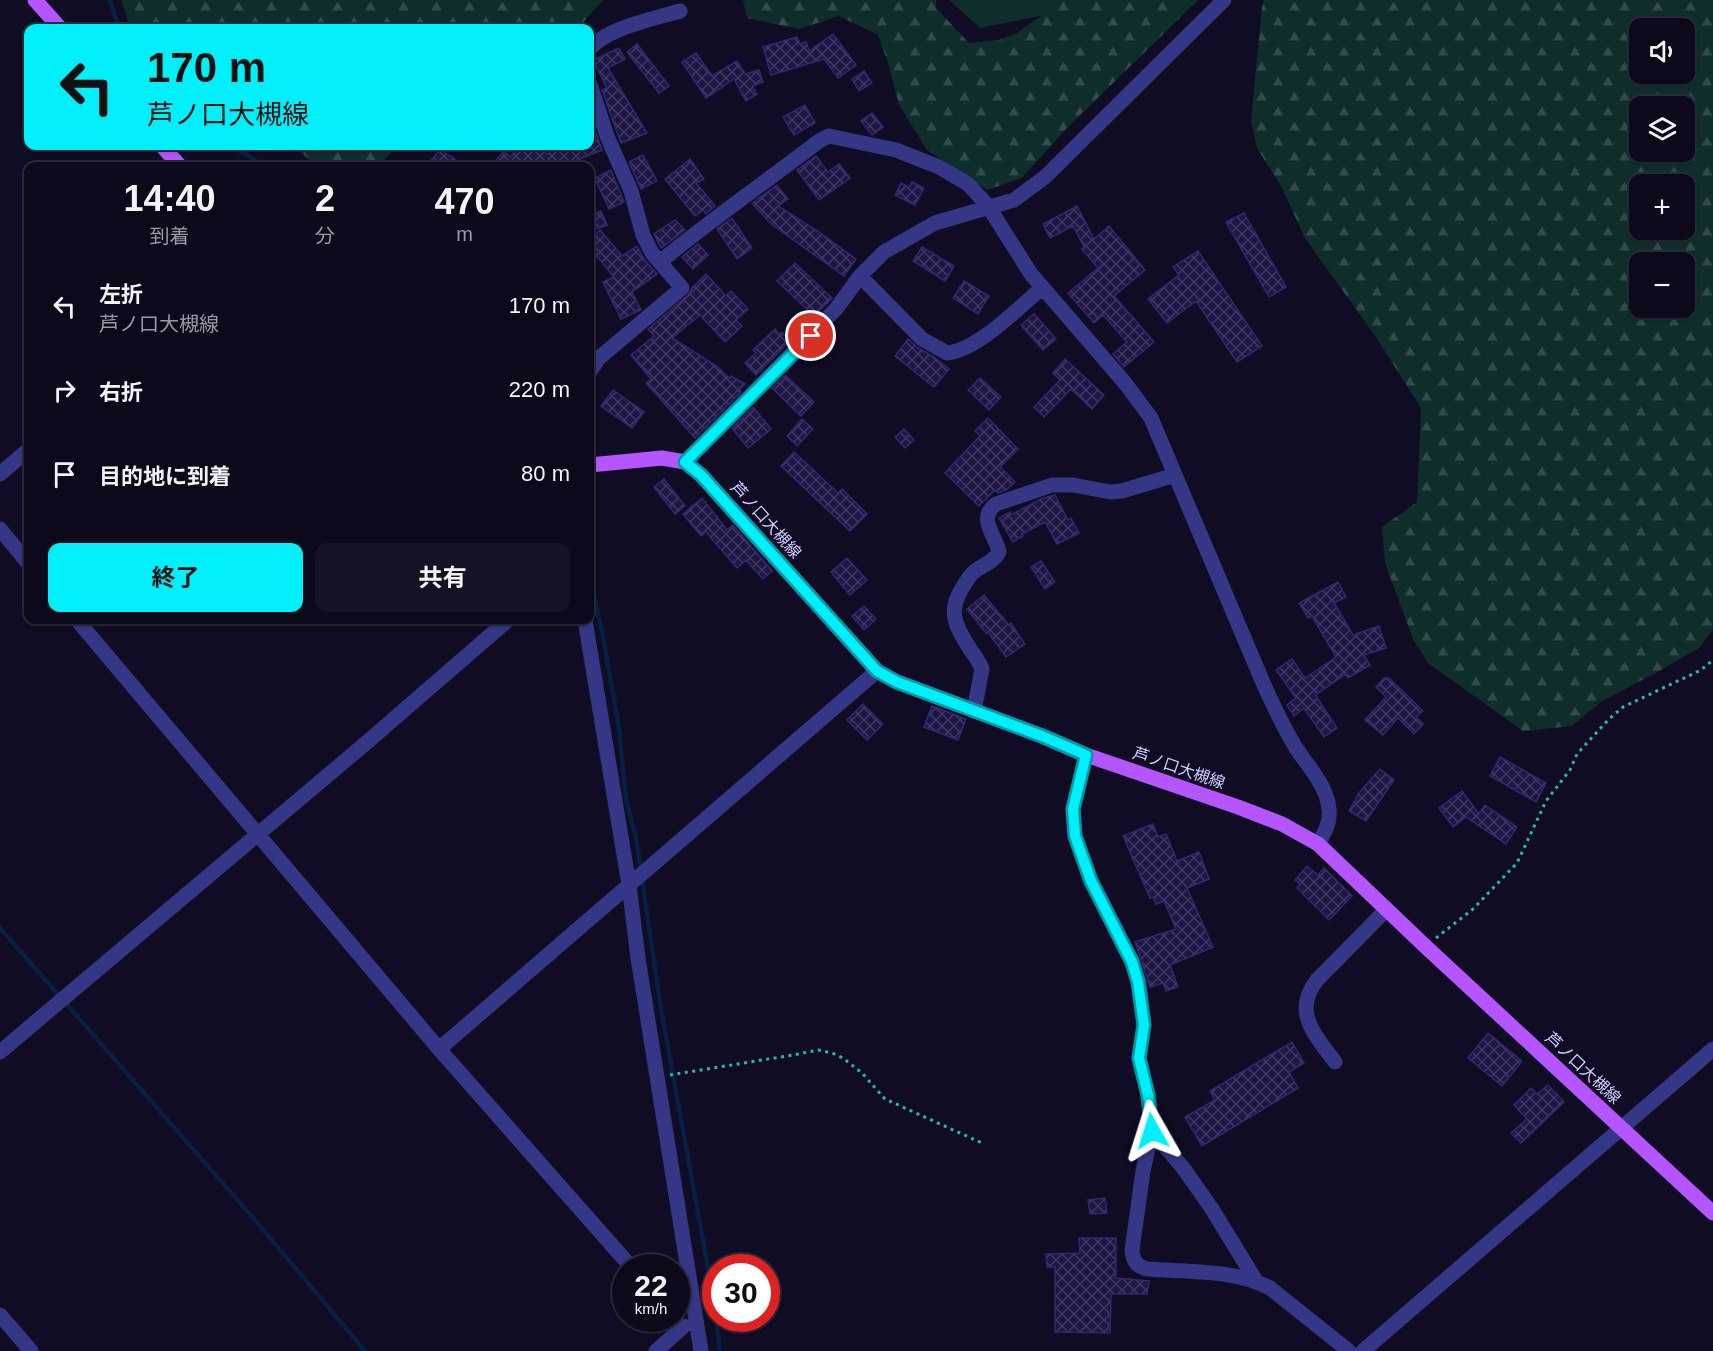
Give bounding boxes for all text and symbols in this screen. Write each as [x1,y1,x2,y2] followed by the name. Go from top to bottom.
[1629,18,1695,318] map controls
[1629,18,1695,84] button: sound
[147,44,266,91] text: 170 m
[48,48,126,126] icon: left
[1629,96,1695,162] button: layers
[147,100,309,130] text: 芦ノ口大槻線
[1629,174,1695,240] button: +
[123,178,216,219] text: 14:40
[315,178,335,219] text: 2
[434,181,495,222] text: 470
[456,223,473,245] text: m
[149,225,189,247] text: 到着
[315,225,335,247] text: 分
[1629,252,1695,318] button: −
[99,282,143,307] text: 左折
[48,290,81,323] icon: left
[509,293,570,318] text: 170 m
[785,310,836,361] pin
[99,313,219,335] text: 芦ノ口大槻線
[794,319,827,352] icon: arrive
[48,374,81,407] icon: right
[509,377,570,402] text: 220 m
[99,380,143,405] text: 右折
[48,458,81,491] icon: arrive
[521,461,570,486] text: 80 m
[99,464,231,489] text: 目的地に到着
[728,479,804,561] street label: 芦ノ口大槻線
[48,543,303,612] button: 終了
[315,543,570,612] button: 共有
[1131,744,1227,792] street label: 芦ノ口大槻線
[1542,1029,1624,1107] street label: 芦ノ口大槻線
[1120,1099,1184,1163] position arrow
[702,1254,780,1332] speed limit sign: 30
[634,1269,668,1302] text: 22
[635,1300,667,1317] text: km/h

